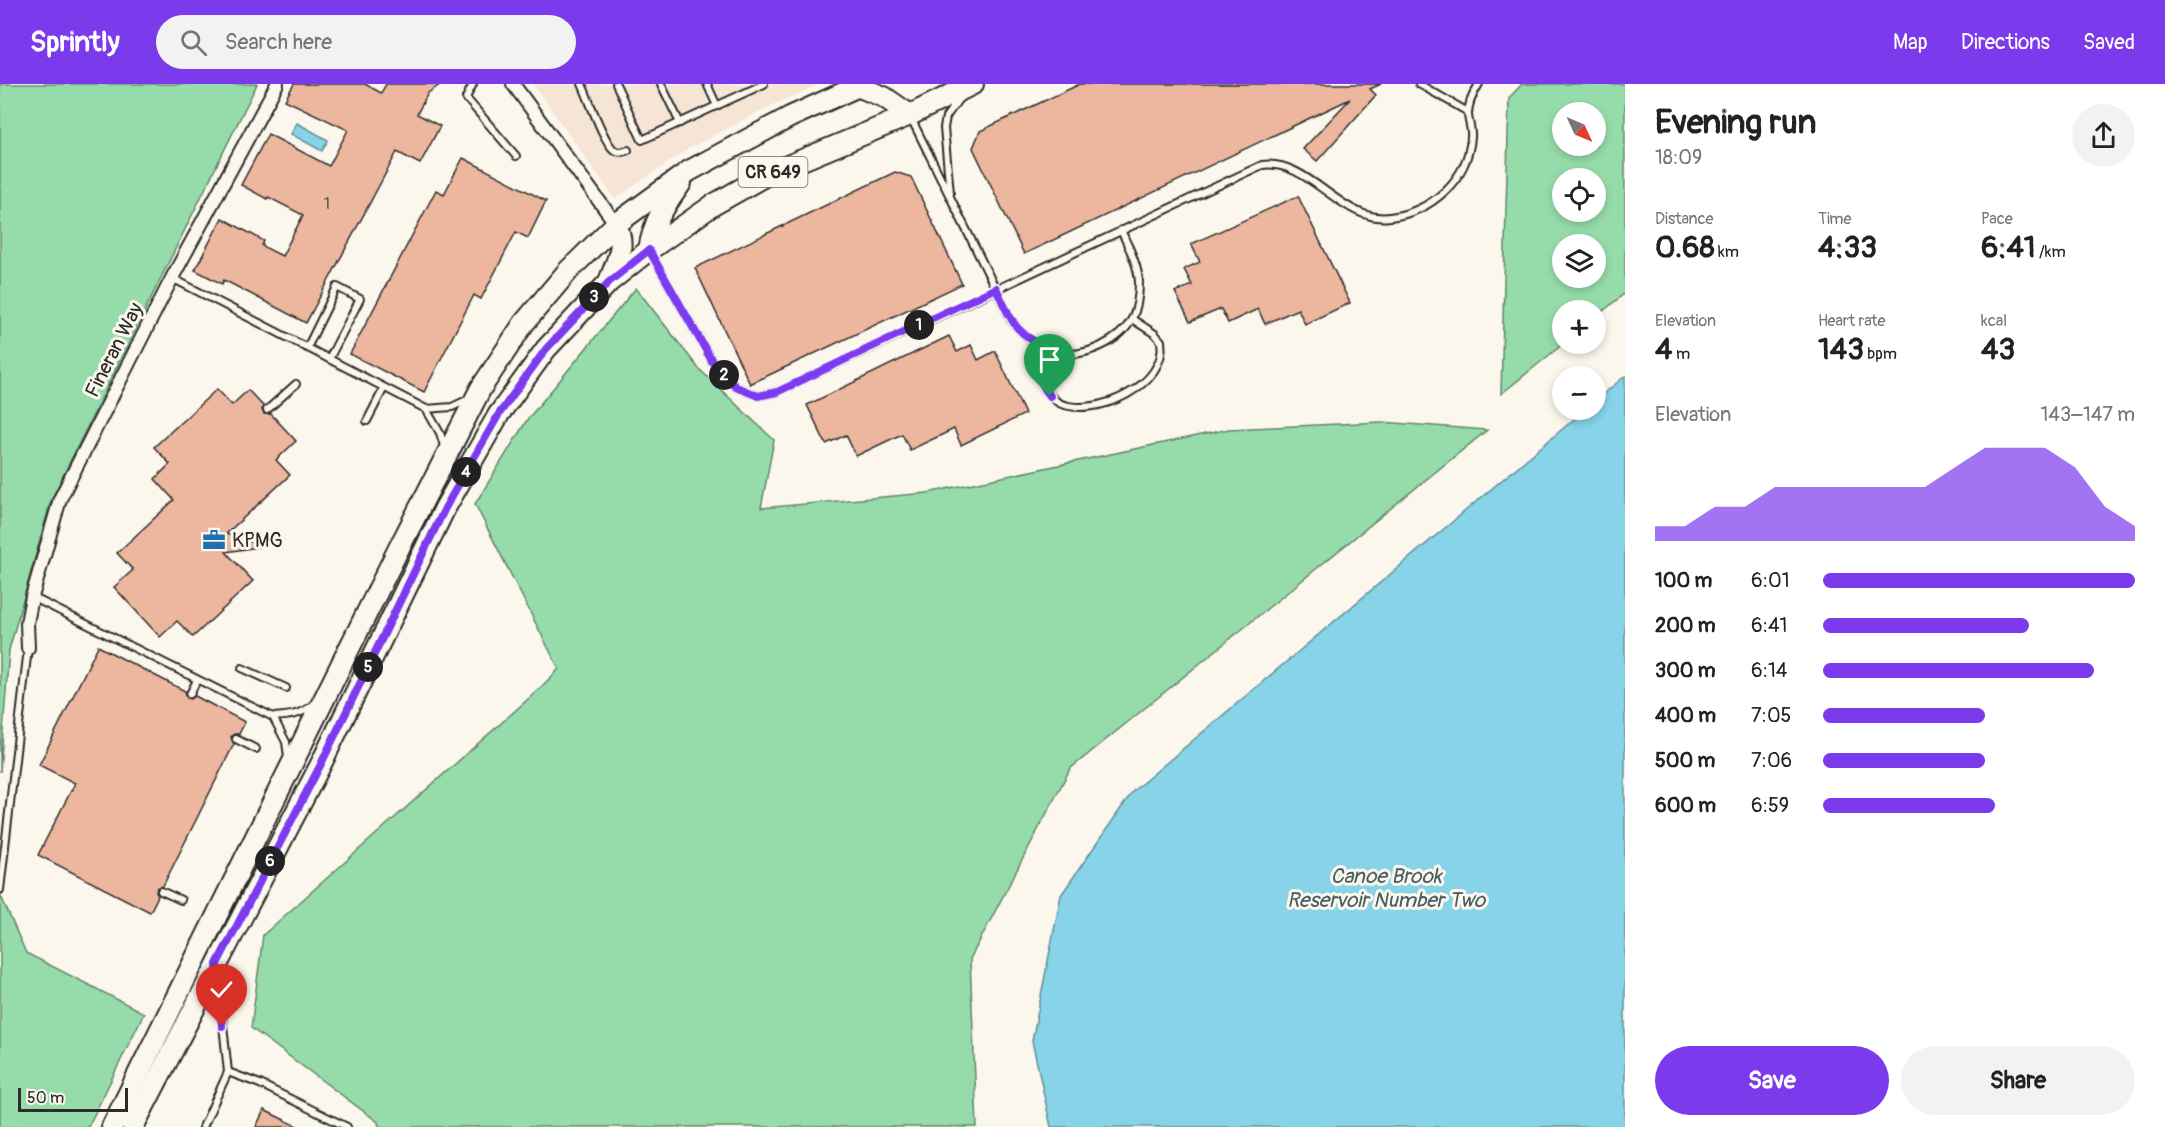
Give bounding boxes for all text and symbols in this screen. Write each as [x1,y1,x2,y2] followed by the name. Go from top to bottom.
[156,15,576,69] search box
[30,25,120,60] text: Sprintly
[177,26,210,59] icon: search
[225,28,332,56] text: Search here
[1893,29,1928,56] text: Map
[1961,29,2050,56] text: Directions
[2083,29,2135,56] text: Saved
[1552,102,1606,156] north arrow
[1552,102,1606,420] map controls
[1655,102,1816,143] text: Evening run
[2072,104,2135,167] button: share
[1655,145,1702,170] text: 18:09
[738,157,808,187] road number: CR 649
[1552,168,1606,222] button: locate
[324,194,330,214] house number: 1
[1655,209,1714,229] text: Distance
[1818,209,1851,229] text: Time
[1981,209,2013,229] text: Pace
[1655,229,1715,266] text: 0.68
[1818,229,1877,266] text: 4:33
[1981,229,2036,266] text: 6:41
[1552,234,1606,288] button: layers
[1715,242,1739,262] text: km
[2036,242,2066,262] text: /km
[579,282,609,312] pin: 3
[590,287,598,307] text: 3
[79,298,149,402] street label: Fineran Way
[1552,300,1606,354] button: +
[904,310,934,340] pin: 1
[1655,311,1716,331] text: Elevation
[1818,311,1885,331] text: Heart rate
[1981,311,2007,331] text: kcal
[916,315,922,335] text: 1
[1655,331,1672,368] text: 4
[1818,331,1864,368] text: 143
[1981,331,2015,368] text: 43
[1024,334,1075,396] pin
[1033,343,1066,376] icon: arrive
[1672,344,1690,364] text: m
[1864,344,1897,364] text: bpm
[709,360,739,390] pin: 2
[720,365,728,385] text: 2
[1552,366,1606,420] button: −
[1655,402,1731,427] text: Elevation
[2041,402,2135,427] text: 143–147 m
[451,457,481,487] pin: 4
[461,462,471,482] text: 4
[201,527,227,553] office icon: KPMG
[232,528,283,553] place label: KPMG
[1655,568,1712,593] text: 100 m
[1751,568,1789,593] text: 6:01
[1655,613,1716,638] text: 200 m
[1751,613,1787,638] text: 6:41
[353,652,383,682] pin: 5
[364,657,372,677] text: 5
[1655,658,1716,683] text: 300 m
[1751,658,1787,683] text: 6:14
[1655,703,1716,728] text: 400 m
[1751,703,1791,728] text: 7:05
[1655,748,1715,773] text: 500 m
[1751,748,1792,773] text: 7:06
[1655,793,1716,818] text: 600 m
[1751,793,1789,818] text: 6:59
[255,846,285,876] pin: 6
[265,851,275,871] text: 6
[1287,863,1487,914] water label: Canoe Brook Reservoir Number Two
[196,964,247,1026] pin
[205,973,238,1006] icon: check
[1655,1046,1889,1115] button: Save
[1901,1046,2135,1115] button: Share
[18,1085,128,1112] scale bar
[27,1088,64,1108] text: 50 m

